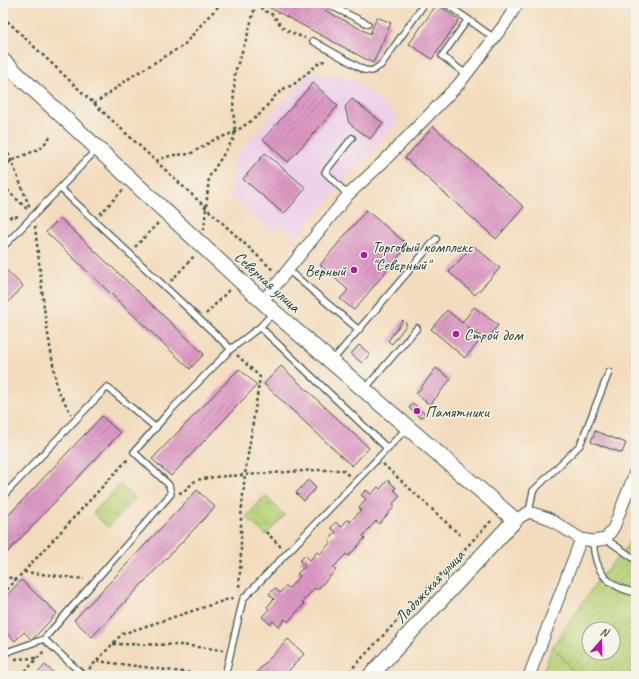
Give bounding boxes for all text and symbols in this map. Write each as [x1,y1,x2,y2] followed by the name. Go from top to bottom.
[372,237,474,275] place label: Торговый комплекс "Северный"
[230,247,305,317] street label: Северная улица
[359,250,369,260] marker: Торговый комплекс "Северный"
[305,261,347,281] place label: Верный
[349,265,359,275] marker: Верный
[464,325,524,345] place label: Строй дом
[451,329,461,339] marker: Строй дом
[425,402,490,422] place label: Памятники
[412,406,422,416] marker: Памятники
[391,545,470,628] street label: Ладожская улица
[581,621,621,661] north arrow
[599,624,612,640] text: N

